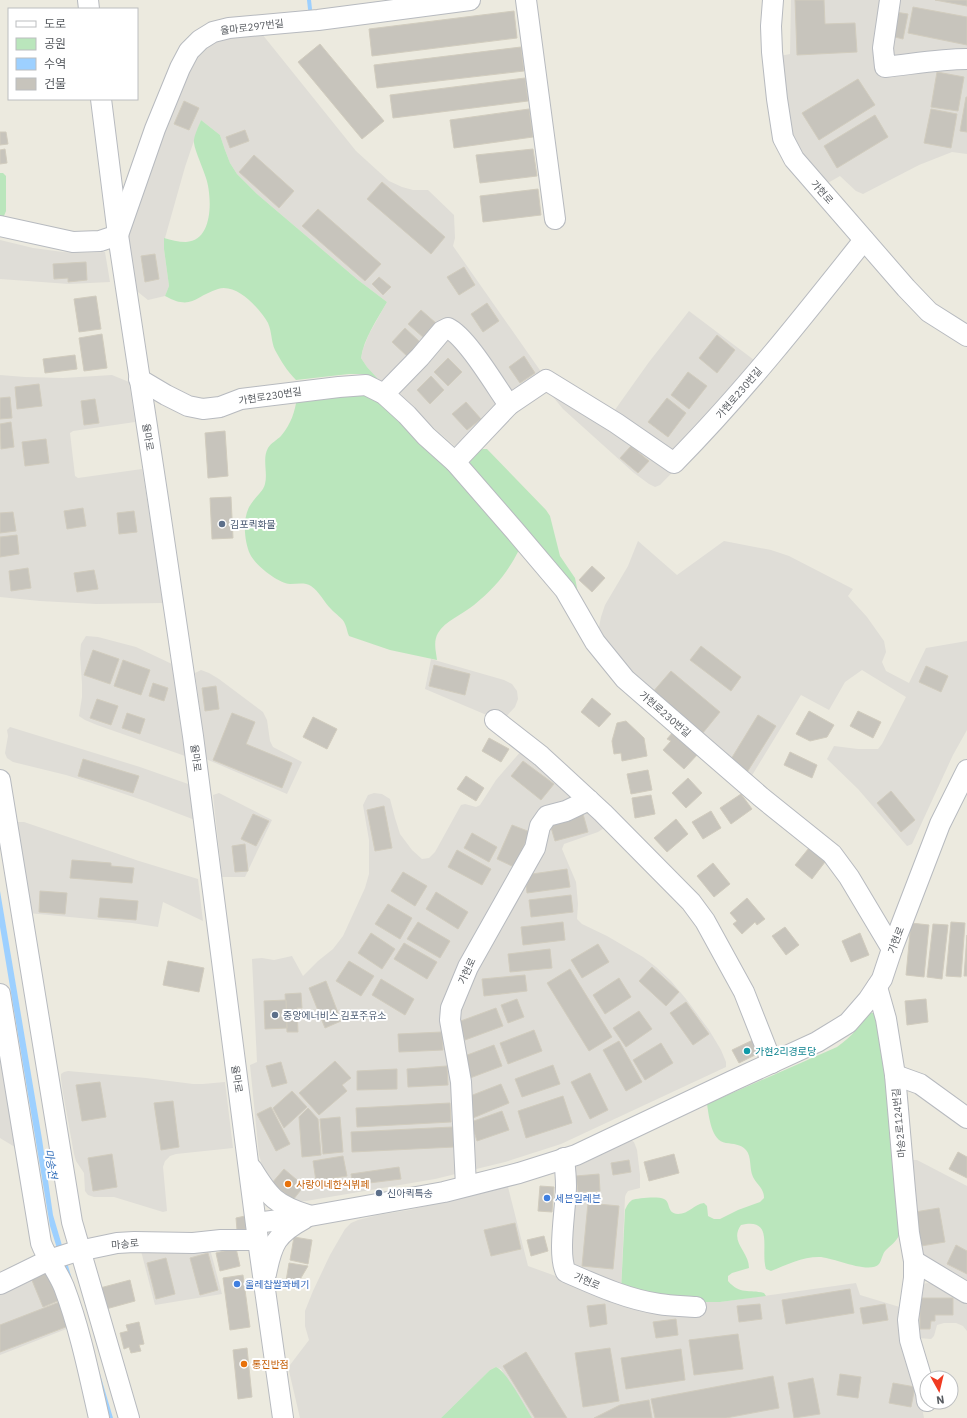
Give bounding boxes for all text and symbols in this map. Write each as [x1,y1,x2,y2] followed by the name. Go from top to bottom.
[8,8,138,100] legend
[44,16,66,31] text: 도로
[219,17,285,37] street label: 율마로297번길
[44,36,66,51] text: 공원
[44,56,66,71] text: 수역
[44,76,66,91] text: 건물
[808,177,836,207] street label: 가현로
[713,365,765,421] street label: 가현로230번길
[237,385,303,407] street label: 가현로230번길
[139,422,157,452] street label: 율마로
[230,518,276,531] place label: 김포퀵화물
[217,519,227,529] marker: 김포퀵화물
[637,688,693,740] street label: 가현로230번길
[188,744,204,772] street label: 율마로
[885,925,907,955] street label: 가현로
[455,956,479,986] street label: 가현로
[283,1009,387,1022] place label: 중앙에너비스 김포주유소
[270,1010,280,1020] marker: 중앙에너비스 김포주유소
[755,1045,816,1058] place label: 가현2리경로당
[742,1046,752,1056] marker: 가현2리경로당
[229,1064,245,1094] street label: 율마로
[889,1088,909,1158] street label: 마송2로124번길
[42,1148,61,1182] water label: 마송천
[296,1178,370,1191] place label: 사랑이네한식뷔페
[283,1179,293,1189] marker: 사랑이네한식뷔페
[387,1187,433,1200] place label: 신아퀵특송
[374,1188,384,1198] marker: 신아퀵특송
[555,1192,601,1205] place label: 세븐일레븐
[542,1193,552,1203] marker: 세븐일레븐
[111,1236,139,1252] street label: 마송로
[572,1270,602,1292] street label: 가현로
[245,1278,309,1291] place label: 올레찹쌀꽈베기
[232,1279,242,1289] marker: 올레찹쌀꽈베기
[252,1358,289,1371] place label: 통진반점
[239,1359,249,1369] marker: 통진반점
[919,1370,959,1410] north arrow
[935,1392,945,1407] text: N

